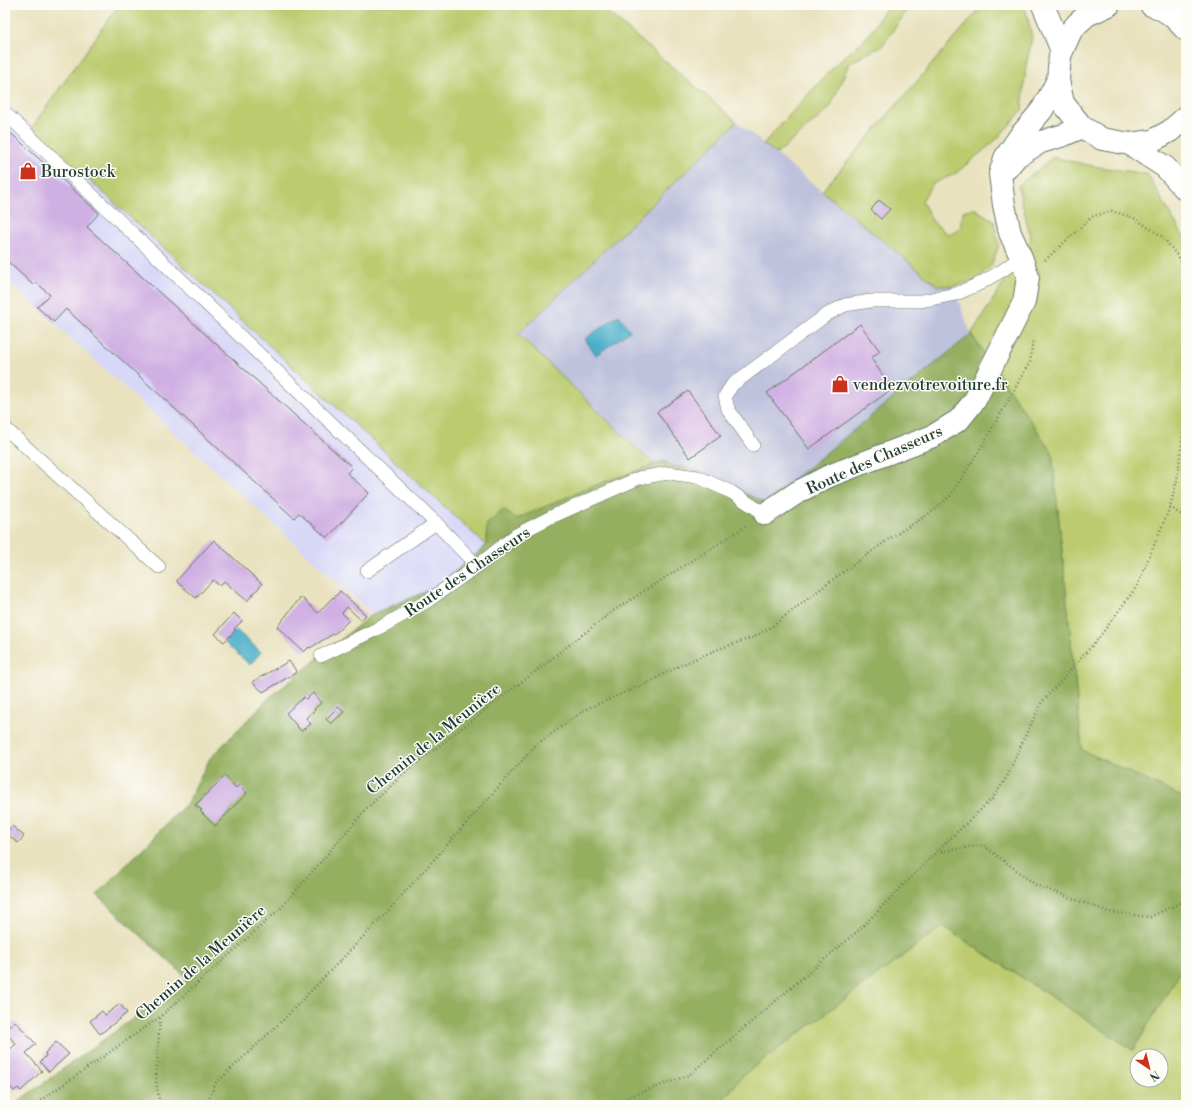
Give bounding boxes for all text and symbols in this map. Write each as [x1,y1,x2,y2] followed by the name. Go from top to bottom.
[18,161,38,181] shop icon: Burostock
[40,162,117,182] place label: Burostock
[830,374,850,394] shop icon: vendezvotrevoiture.fr
[852,375,1008,395] place label: vendezvotrevoiture.fr
[803,421,946,499] street label: Route des Chasseurs
[401,522,534,621] street label: Route des Chasseurs
[363,679,505,799] street label: Chemin de la Meunière
[131,901,270,1025] street label: Chemin de la Meunière
[1129,1048,1169,1088] north arrow
[1146,1067,1162,1084] text: N

